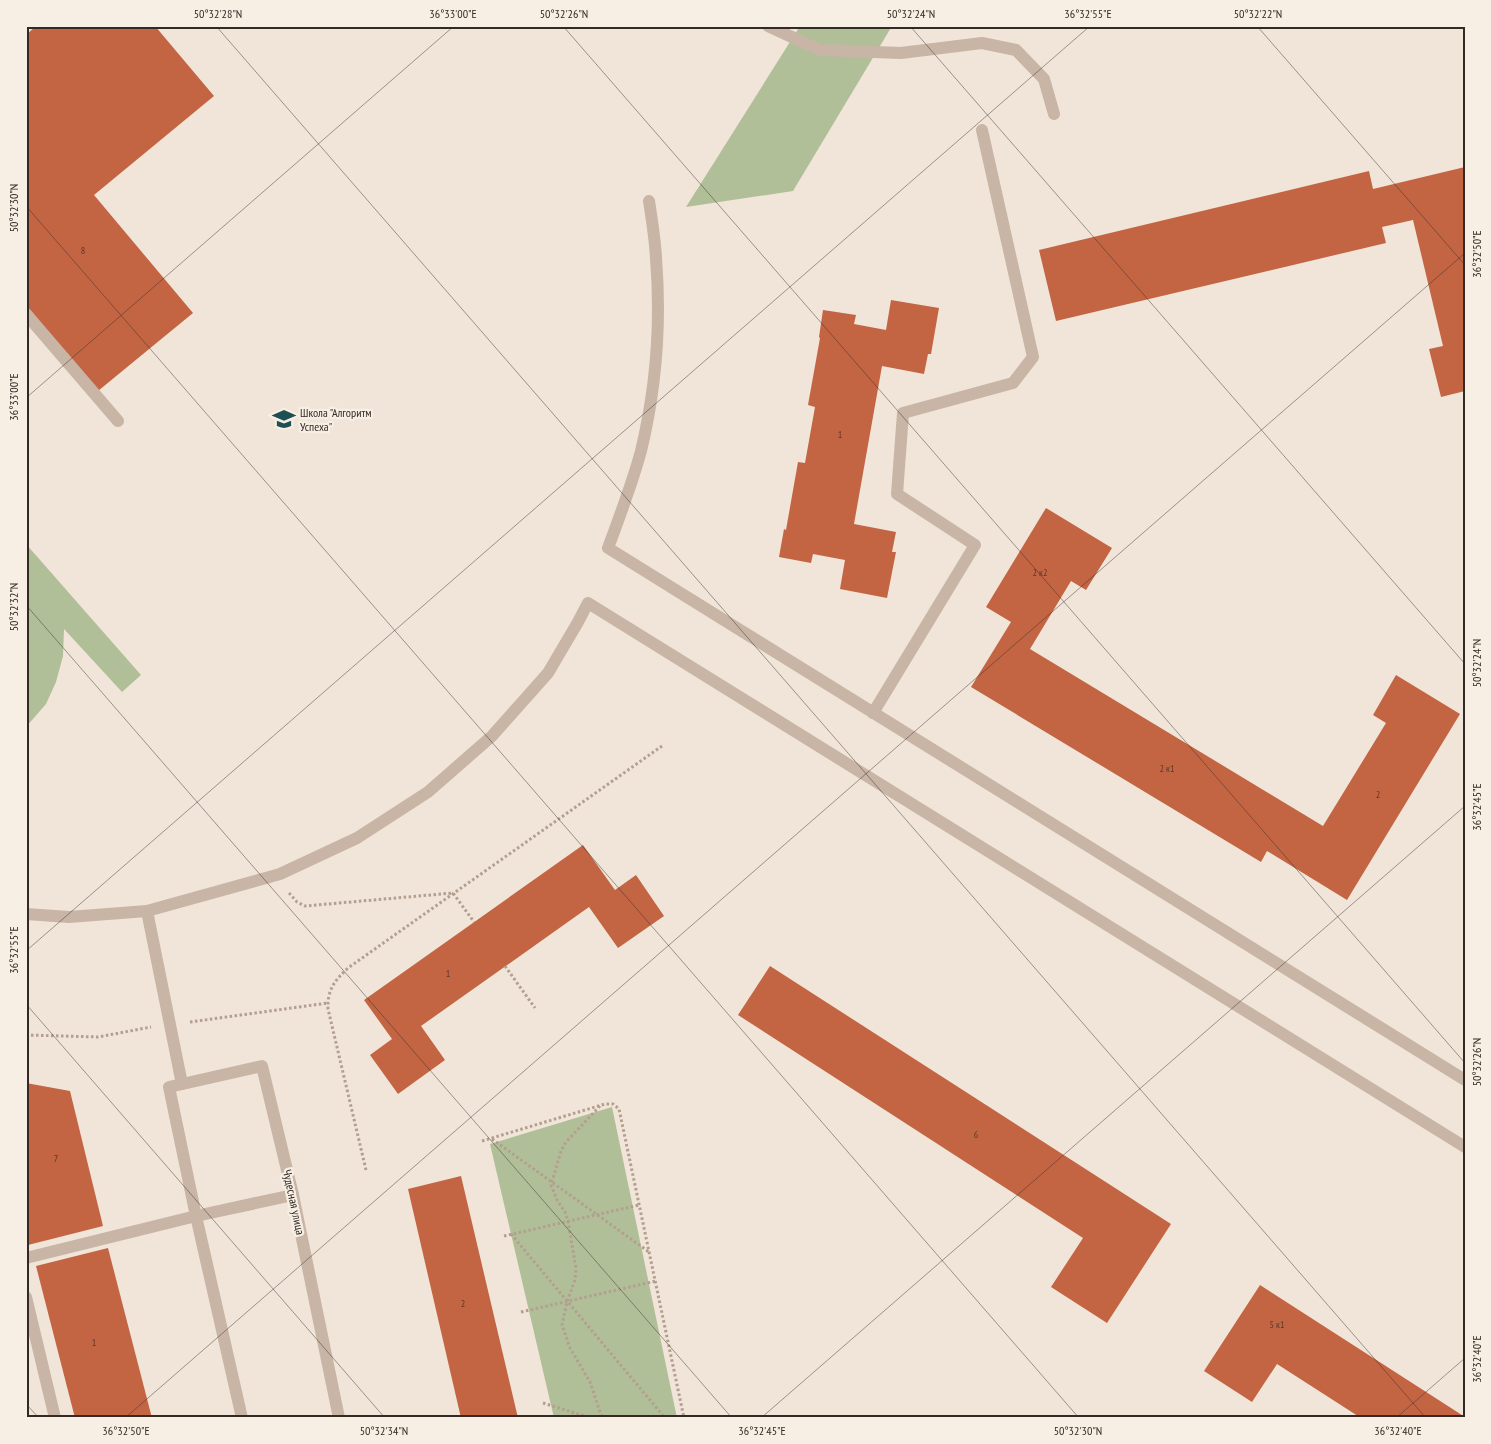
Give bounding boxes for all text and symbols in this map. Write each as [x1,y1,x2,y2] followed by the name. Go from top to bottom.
[194,6,242,21] text: 50°32'28"N
[429,6,477,21] text: 36°33'00"E
[540,6,588,21] text: 50°32'26"N
[887,6,935,21] text: 50°32'24"N
[1064,6,1112,21] text: 36°32'55"E
[1234,6,1282,21] text: 50°32'22"N
[6,184,21,232] text: 50°32'30"N
[1469,230,1484,278] text: 36°32'50"E
[81,244,85,257] house number: 8
[6,373,21,421] text: 36°33'00"E
[300,405,372,434] place label: Школа "Алгоритм Успеха"
[271,406,297,432] school or university icon: Школа "Алгоритм Успеха"
[838,428,842,441] house number: 1
[1033,566,1048,579] house number: 2 к2
[6,583,21,631] text: 50°32'32"N
[1469,639,1484,687] text: 50°32'24"N
[1160,762,1175,775] house number: 2 к1
[1469,783,1484,831] text: 36°32'45"E
[1376,788,1380,801] house number: 2
[6,926,21,974] text: 36°32'55"E
[446,967,450,980] house number: 1
[1469,1038,1484,1086] text: 50°32'26"N
[974,1128,979,1141] house number: 6
[54,1152,58,1165] house number: 7
[280,1168,308,1236] street label: Чудесная улица
[461,1297,465,1310] house number: 2
[1270,1318,1285,1331] house number: 5 к1
[1469,1335,1484,1383] text: 36°32'40"E
[92,1336,96,1349] house number: 1
[102,1423,150,1438] text: 36°32'50"E
[360,1423,408,1438] text: 50°32'34"N
[738,1423,786,1438] text: 36°32'45"E
[1054,1423,1102,1438] text: 50°32'30"N
[1374,1423,1422,1438] text: 36°32'40"E

